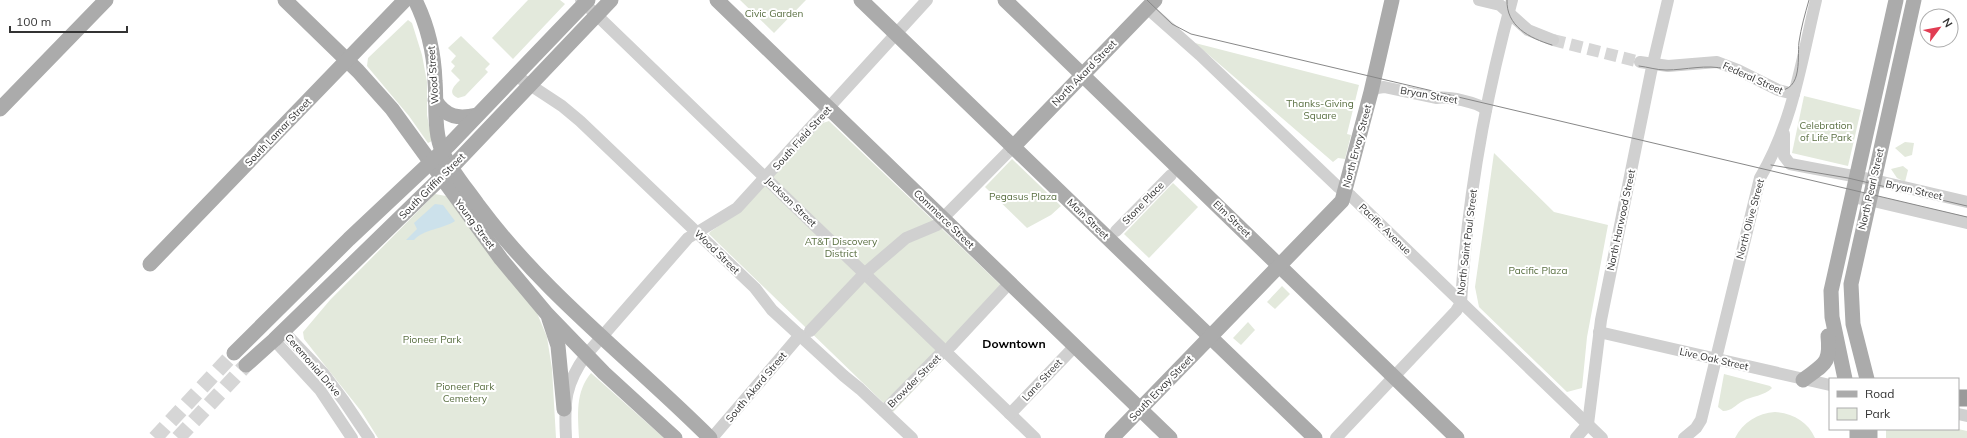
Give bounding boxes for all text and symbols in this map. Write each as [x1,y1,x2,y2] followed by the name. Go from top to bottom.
[745,7,803,20] park label: Civic Garden
[10,8,127,34] scale bar
[1919,8,1959,48] north arrow
[16,14,51,29] text: 100 m
[1939,15,1956,30] text: N
[1049,37,1119,109] street label: North Akard Street
[424,45,442,104] street label: Wood Street
[1721,59,1786,97] street label: Federal Street
[1399,84,1459,107] street label: Bryan Street
[242,95,314,169] street label: South Lamar Street
[1286,97,1354,122] park label: Thanks-Giving Square
[770,103,835,173] street label: South Field Street
[1340,103,1374,189] street label: North Ervay Street
[1800,119,1853,144] park label: Celebration of Life Park
[1855,147,1887,231] street label: North Pearl Street
[396,150,468,222] street label: South Griffin Street
[1604,168,1638,272] street label: North Harwood Street
[763,174,820,230] street label: Jackson Street
[1733,177,1767,261] street label: North Olive Street
[1884,177,1944,203] street label: Bryan Street
[1119,179,1167,227] street label: Stone Place
[911,187,977,252] street label: Commerce Street
[1454,188,1480,296] street label: North Saint Paul Street
[989,190,1057,203] park label: Pegasus Plaza
[451,196,498,252] street label: Young Street
[1064,196,1112,242] street label: Main Street
[1210,198,1254,240] street label: Elm Street
[1356,201,1414,257] street label: Pacific Avenue
[692,227,743,277] street label: Wood Street
[805,235,878,260] park label: AT&T Discovery District
[1509,264,1567,277] park label: Pacific Plaza
[282,331,344,399] street label: Ceremonial Drive
[403,333,462,346] park label: Pioneer Park
[982,336,1046,351] district label: Downtown
[1678,345,1750,373] street label: Live Oak Street
[723,349,790,425] street label: South Akard Street
[885,351,944,410] street label: Browder Street
[1126,352,1196,424] street label: South Ervay Street
[1019,356,1065,404] street label: Lane Street
[1829,378,1959,430] legend
[436,380,495,405] park label: Pioneer Park Cemetery
[1865,386,1894,401] text: Road
[1865,406,1891,421] text: Park

